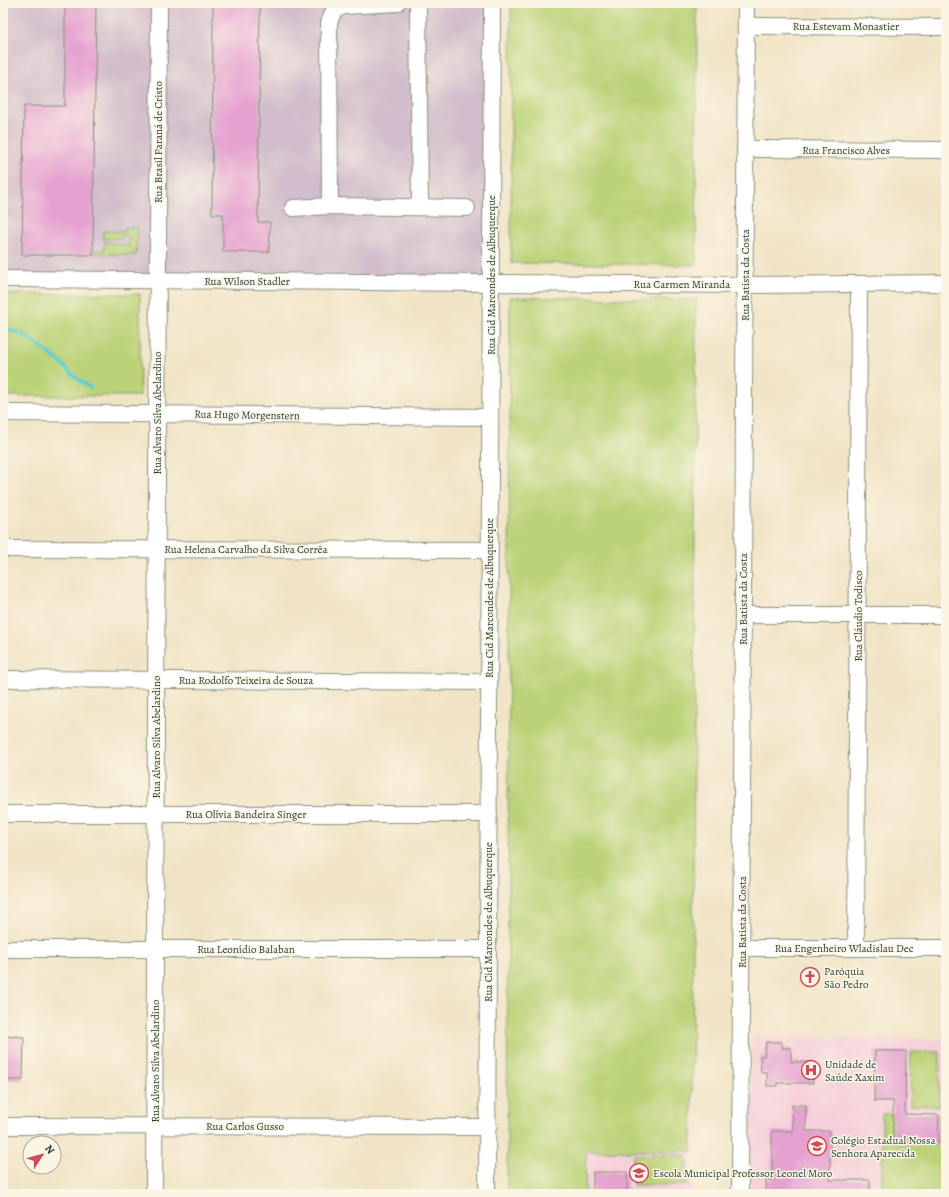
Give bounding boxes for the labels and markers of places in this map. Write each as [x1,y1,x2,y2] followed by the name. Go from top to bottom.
[824,964,869,992] place label: Paróquia São Pedro
[799,966,821,988] church icon: Paróquia São Pedro
[825,1057,884,1085] place label: Unidade de Saúde Xaxim
[800,1059,822,1081] hospital icon: Unidade de Saúde Xaxim
[831,1133,936,1161] place label: Colégio Estadual Nossa Senhora Aparecida
[806,1135,828,1157] school or university icon: Colégio Estadual Nossa Senhora Aparecida
[628,1162,650,1184] school or university icon: Escola Municipal Professor Leonel Moro
[653,1166,833,1181] place label: Escola Municipal Professor Leonel Moro

